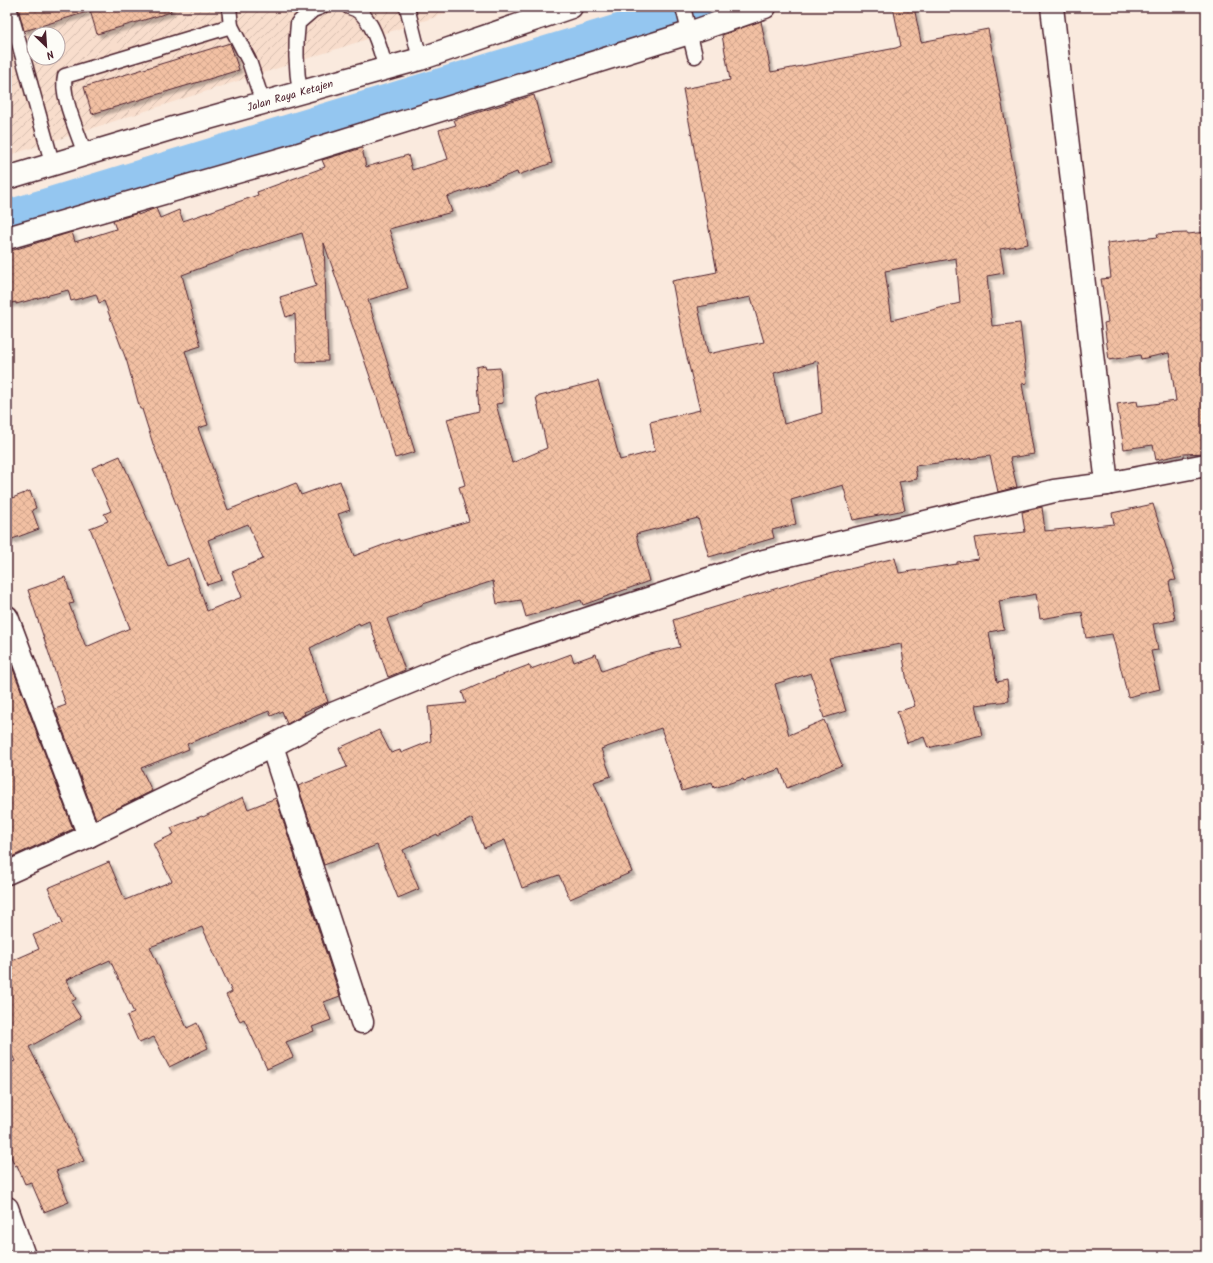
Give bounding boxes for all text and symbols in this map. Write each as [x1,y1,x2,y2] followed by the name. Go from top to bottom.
[26,26,66,66] north arrow
[43,45,57,64] text: N
[245,75,336,117] street label: Jalan Raya Ketajen

